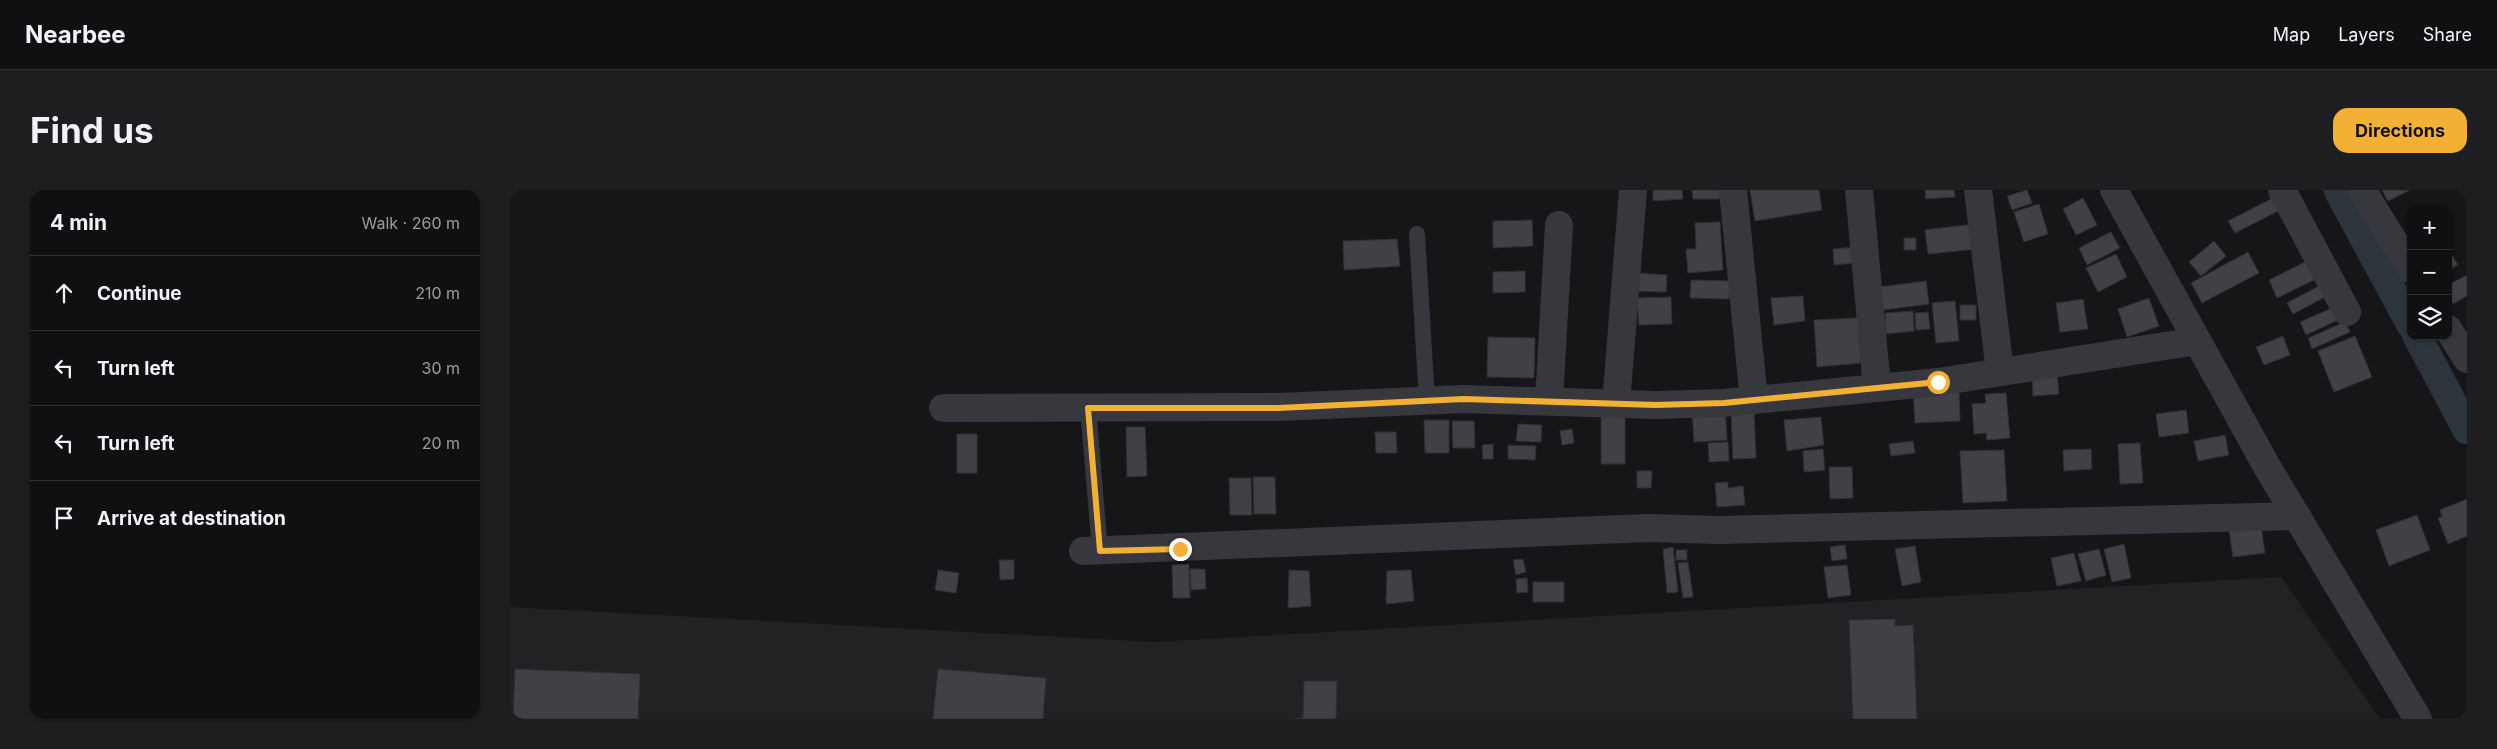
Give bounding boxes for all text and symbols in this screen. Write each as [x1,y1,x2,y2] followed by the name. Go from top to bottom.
[25,20,126,49] text: Nearbee
[2273,24,2310,45] text: Map
[2338,24,2395,45] text: Layers
[2423,24,2472,45] text: Share
[2333,108,2467,153] button: Directions
[30,109,154,151] text: Find us
[2407,205,2452,340] map controls
[2407,205,2452,250] button: +
[50,210,107,235] text: 4 min
[362,213,460,233] text: Walk · 260 m
[2407,250,2452,295] button: −
[50,279,78,307] icon: ahead
[97,282,182,305] text: Continue
[415,283,460,303] text: 210 m
[2407,295,2452,340] button: layers
[50,354,78,382] icon: left
[97,357,175,380] text: Turn left
[422,358,460,378] text: 30 m
[1927,371,1950,394] route start
[50,429,78,457] icon: left
[97,432,175,455] text: Turn left
[422,433,460,453] text: 20 m
[50,504,78,532] icon: arrive
[97,507,286,530] text: Arrive at destination
[1169,538,1192,561] route end

